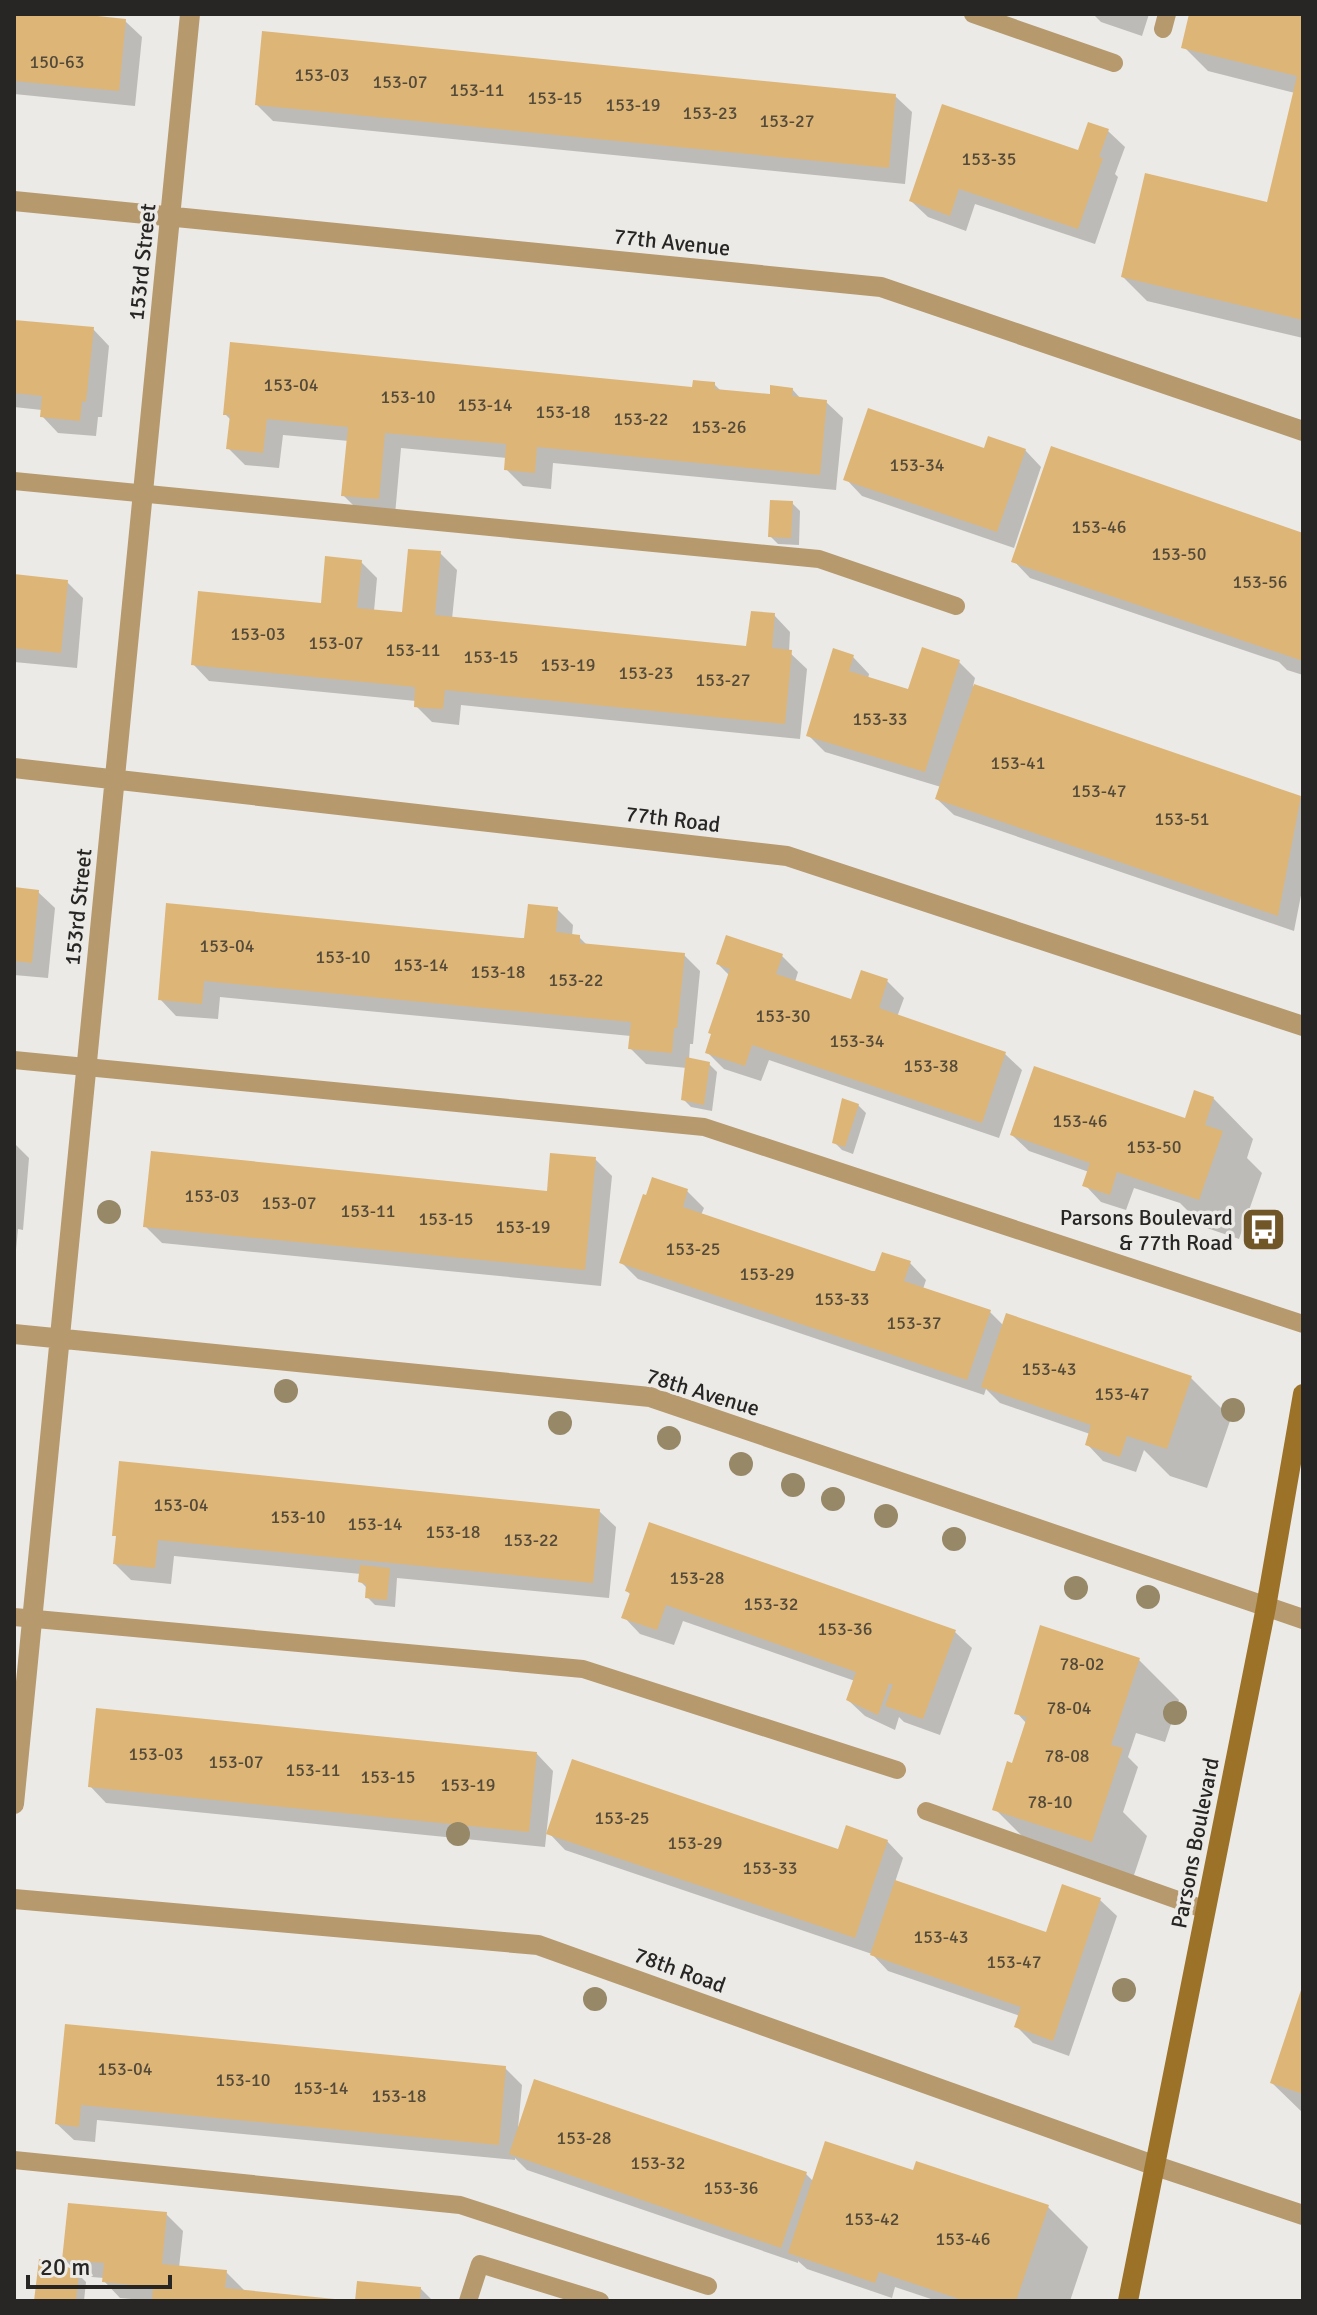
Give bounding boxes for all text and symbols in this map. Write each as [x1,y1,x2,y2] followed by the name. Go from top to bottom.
[30,51,84,73] house number: 150-63
[295,64,349,86] house number: 153-03
[373,71,427,93] house number: 153-07
[450,79,504,101] house number: 153-11
[528,87,582,109] house number: 153-15
[606,94,660,116] house number: 153-19
[683,102,737,124] house number: 153-23
[760,110,814,132] house number: 153-27
[962,148,1016,170] house number: 153-35
[122,202,162,322] street label: 153rd Street
[612,222,732,262] street label: 77th Avenue
[264,374,319,396] house number: 153-04
[381,386,435,408] house number: 153-10
[458,394,513,416] house number: 153-14
[536,401,590,423] house number: 153-18
[614,408,668,430] house number: 153-22
[692,416,746,438] house number: 153-26
[890,454,945,476] house number: 153-34
[1072,516,1126,538] house number: 153-46
[1152,543,1206,565] house number: 153-50
[1233,571,1287,593] house number: 153-56
[231,623,285,645] house number: 153-03
[309,632,363,654] house number: 153-07
[386,639,440,661] house number: 153-11
[464,646,518,668] house number: 153-15
[541,654,595,676] house number: 153-19
[619,662,673,684] house number: 153-23
[696,669,750,691] house number: 153-27
[853,708,907,730] house number: 153-33
[991,752,1045,774] house number: 153-41
[1072,780,1126,802] house number: 153-47
[624,800,722,838] street label: 77th Road
[1155,808,1209,830] house number: 153-51
[58,847,98,967] street label: 153rd Street
[200,935,255,957] house number: 153-04
[316,946,370,968] house number: 153-10
[394,954,449,976] house number: 153-14
[471,961,525,983] house number: 153-18
[549,969,603,991] house number: 153-22
[756,1005,810,1027] house number: 153-30
[830,1030,885,1052] house number: 153-34
[904,1055,958,1077] house number: 153-38
[1053,1110,1107,1132] house number: 153-46
[1127,1136,1181,1158] house number: 153-50
[185,1185,239,1207] house number: 153-03
[262,1192,316,1214] house number: 153-07
[341,1200,395,1222] house number: 153-11
[1060,1204,1233,1256] place label: Parsons Boulevard & 77th Road
[1240,1206,1288,1254] bus stop icon: Parsons Boulevard & 77th Road
[419,1208,473,1230] house number: 153-15
[496,1216,550,1238] house number: 153-19
[666,1238,720,1260] house number: 153-25
[740,1263,794,1285] house number: 153-29
[815,1288,869,1310] house number: 153-33
[887,1312,941,1334] house number: 153-37
[1022,1358,1076,1380] house number: 153-43
[643,1362,763,1422] street label: 78th Avenue
[1095,1383,1149,1405] house number: 153-47
[154,1494,209,1516] house number: 153-04
[271,1506,325,1528] house number: 153-10
[348,1513,403,1535] house number: 153-14
[426,1521,480,1543] house number: 153-18
[504,1529,558,1551] house number: 153-22
[670,1567,724,1589] house number: 153-28
[744,1593,798,1615] house number: 153-32
[818,1618,872,1640] house number: 153-36
[1059,1653,1105,1675] house number: 78-02
[1046,1697,1092,1719] house number: 78-04
[129,1743,183,1765] house number: 153-03
[1044,1745,1090,1767] house number: 78-08
[209,1751,263,1773] house number: 153-07
[1165,1755,1225,1931] street label: Parsons Boulevard
[286,1759,340,1781] house number: 153-11
[361,1766,415,1788] house number: 153-15
[441,1774,495,1796] house number: 153-19
[1027,1791,1073,1813] house number: 78-10
[595,1807,649,1829] house number: 153-25
[668,1832,722,1854] house number: 153-29
[743,1857,797,1879] house number: 153-33
[914,1926,968,1948] house number: 153-43
[631,1941,729,1999] street label: 78th Road
[987,1951,1041,1973] house number: 153-47
[98,2058,153,2080] house number: 153-04
[216,2069,270,2091] house number: 153-10
[294,2077,349,2099] house number: 153-14
[372,2085,426,2107] house number: 153-18
[557,2127,611,2149] house number: 153-28
[631,2152,685,2174] house number: 153-32
[704,2177,758,2199] house number: 153-36
[845,2208,899,2230] house number: 153-42
[936,2228,990,2250] house number: 153-46
[28,2239,170,2289] scale bar
[40,2252,90,2282] text: 20 m

